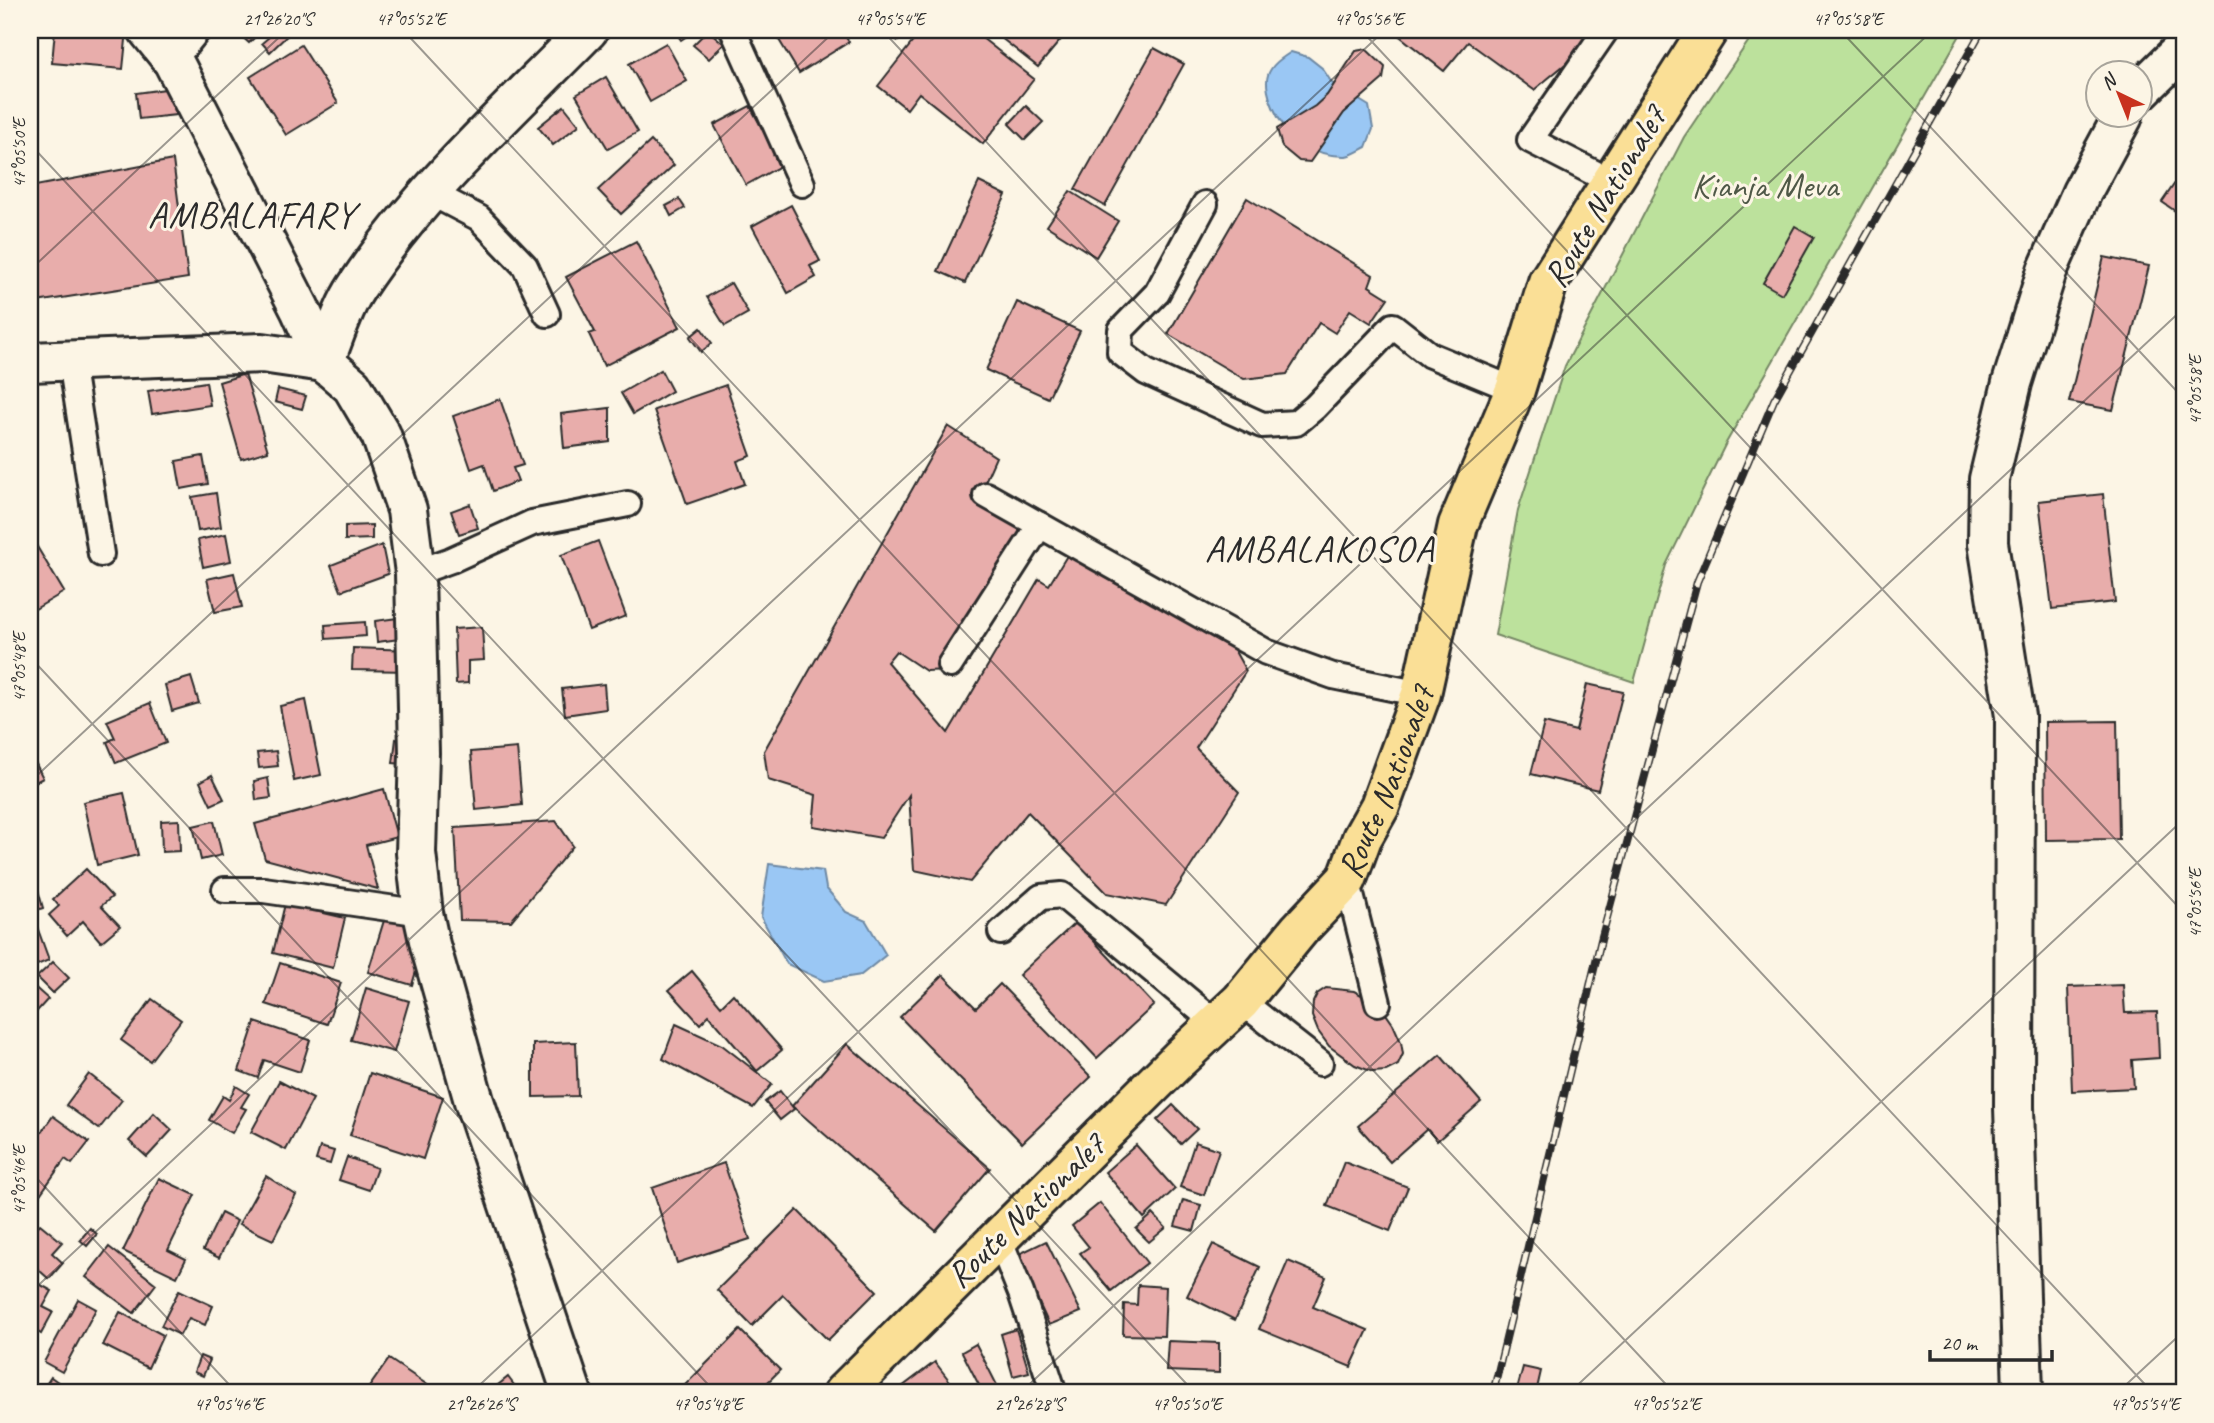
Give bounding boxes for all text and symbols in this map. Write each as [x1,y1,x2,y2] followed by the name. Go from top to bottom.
[244,8,316,30] text: 21°26'20"S
[376,8,448,30] text: 47°05'52"E
[855,8,927,30] text: 47°05'54"E
[1334,8,1406,30] text: 47°05'56"E
[1813,8,1885,30] text: 47°05'58"E
[2084,60,2154,130] north arrow
[2096,67,2123,95] text: N
[1533,95,1678,295] street label: Route Nationale7
[8,116,30,188] text: 47°05'50"E
[1692,163,1840,208] park label: Kianja Meva
[148,191,362,238] district label: AMBALAFARY
[2184,353,2206,425] text: 47°05'58"E
[1205,525,1435,572] district label: AMBALAKOSOA
[8,630,30,702] text: 47°05'48"E
[1327,679,1445,884] street label: Route Nationale7
[2184,866,2206,938] text: 47°05'56"E
[937,1121,1117,1297] street label: Route Nationale7
[8,1143,30,1215] text: 47°05'46"E
[1930,1318,2053,1362] scale bar
[1941,1330,1979,1356] text: 20 m
[194,1393,266,1415] text: 47°05'46"E
[447,1393,519,1415] text: 21°26'26"S
[673,1393,745,1415] text: 47°05'48"E
[995,1393,1067,1415] text: 21°26'28"S
[1152,1393,1224,1415] text: 47°05'50"E
[1631,1393,1703,1415] text: 47°05'52"E
[2110,1393,2182,1415] text: 47°05'54"E

